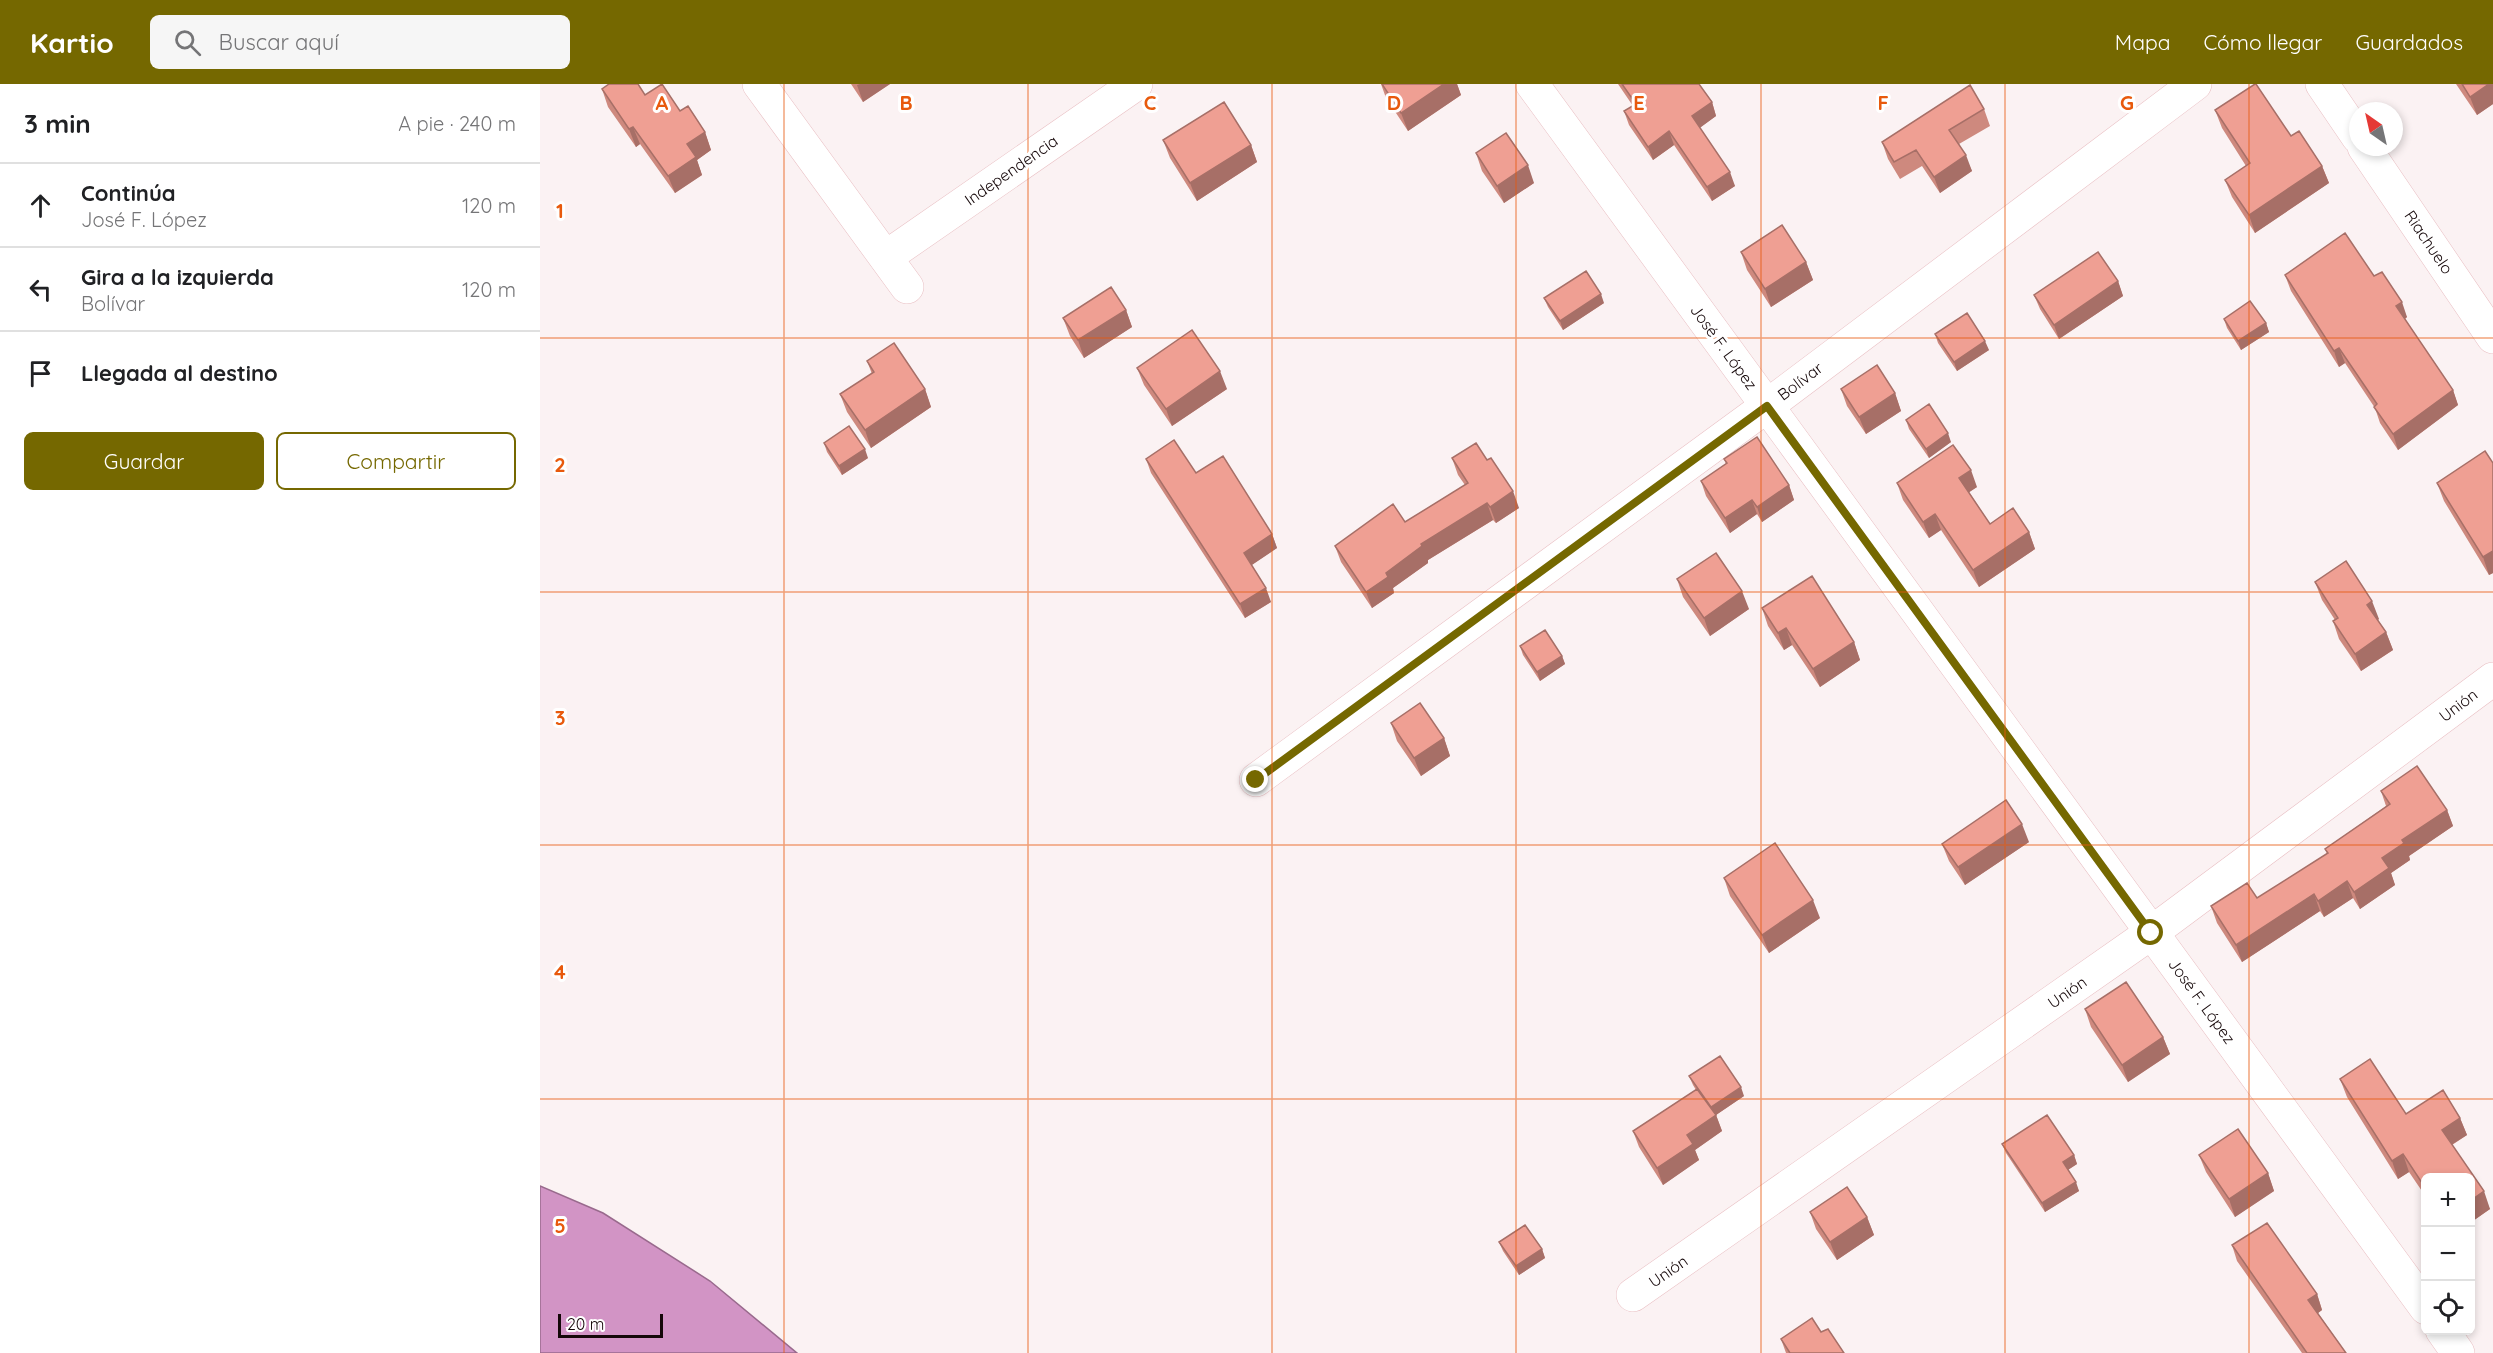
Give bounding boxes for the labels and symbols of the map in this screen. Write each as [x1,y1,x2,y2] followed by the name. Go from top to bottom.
[656,90,669,115] text: A
[899,90,913,115] text: B
[1144,90,1157,115] text: C
[1387,90,1401,115] text: D
[1633,90,1645,115] text: E
[1877,90,1889,115] text: F
[2120,90,2134,115] text: G
[2349,102,2403,156] north arrow
[960,130,1062,210] street label: Independencia
[556,198,564,223] text: 1
[2400,206,2458,278] street label: Riachuelo
[1686,300,1762,394] street label: José F. López
[1773,358,1827,404] street label: Bolívar
[554,452,566,477] text: 2
[2435,684,2481,726] street label: Unión
[555,705,565,730] text: 3
[1242,766,1268,792] route end
[2137,919,2163,945] route start
[2164,954,2240,1048] street label: José F. López
[554,959,566,984] text: 4
[2044,971,2090,1013] street label: Unión
[554,1213,566,1238] text: 5
[1645,1250,1691,1292] street label: Unión
[558,1311,663,1338] scale bar

